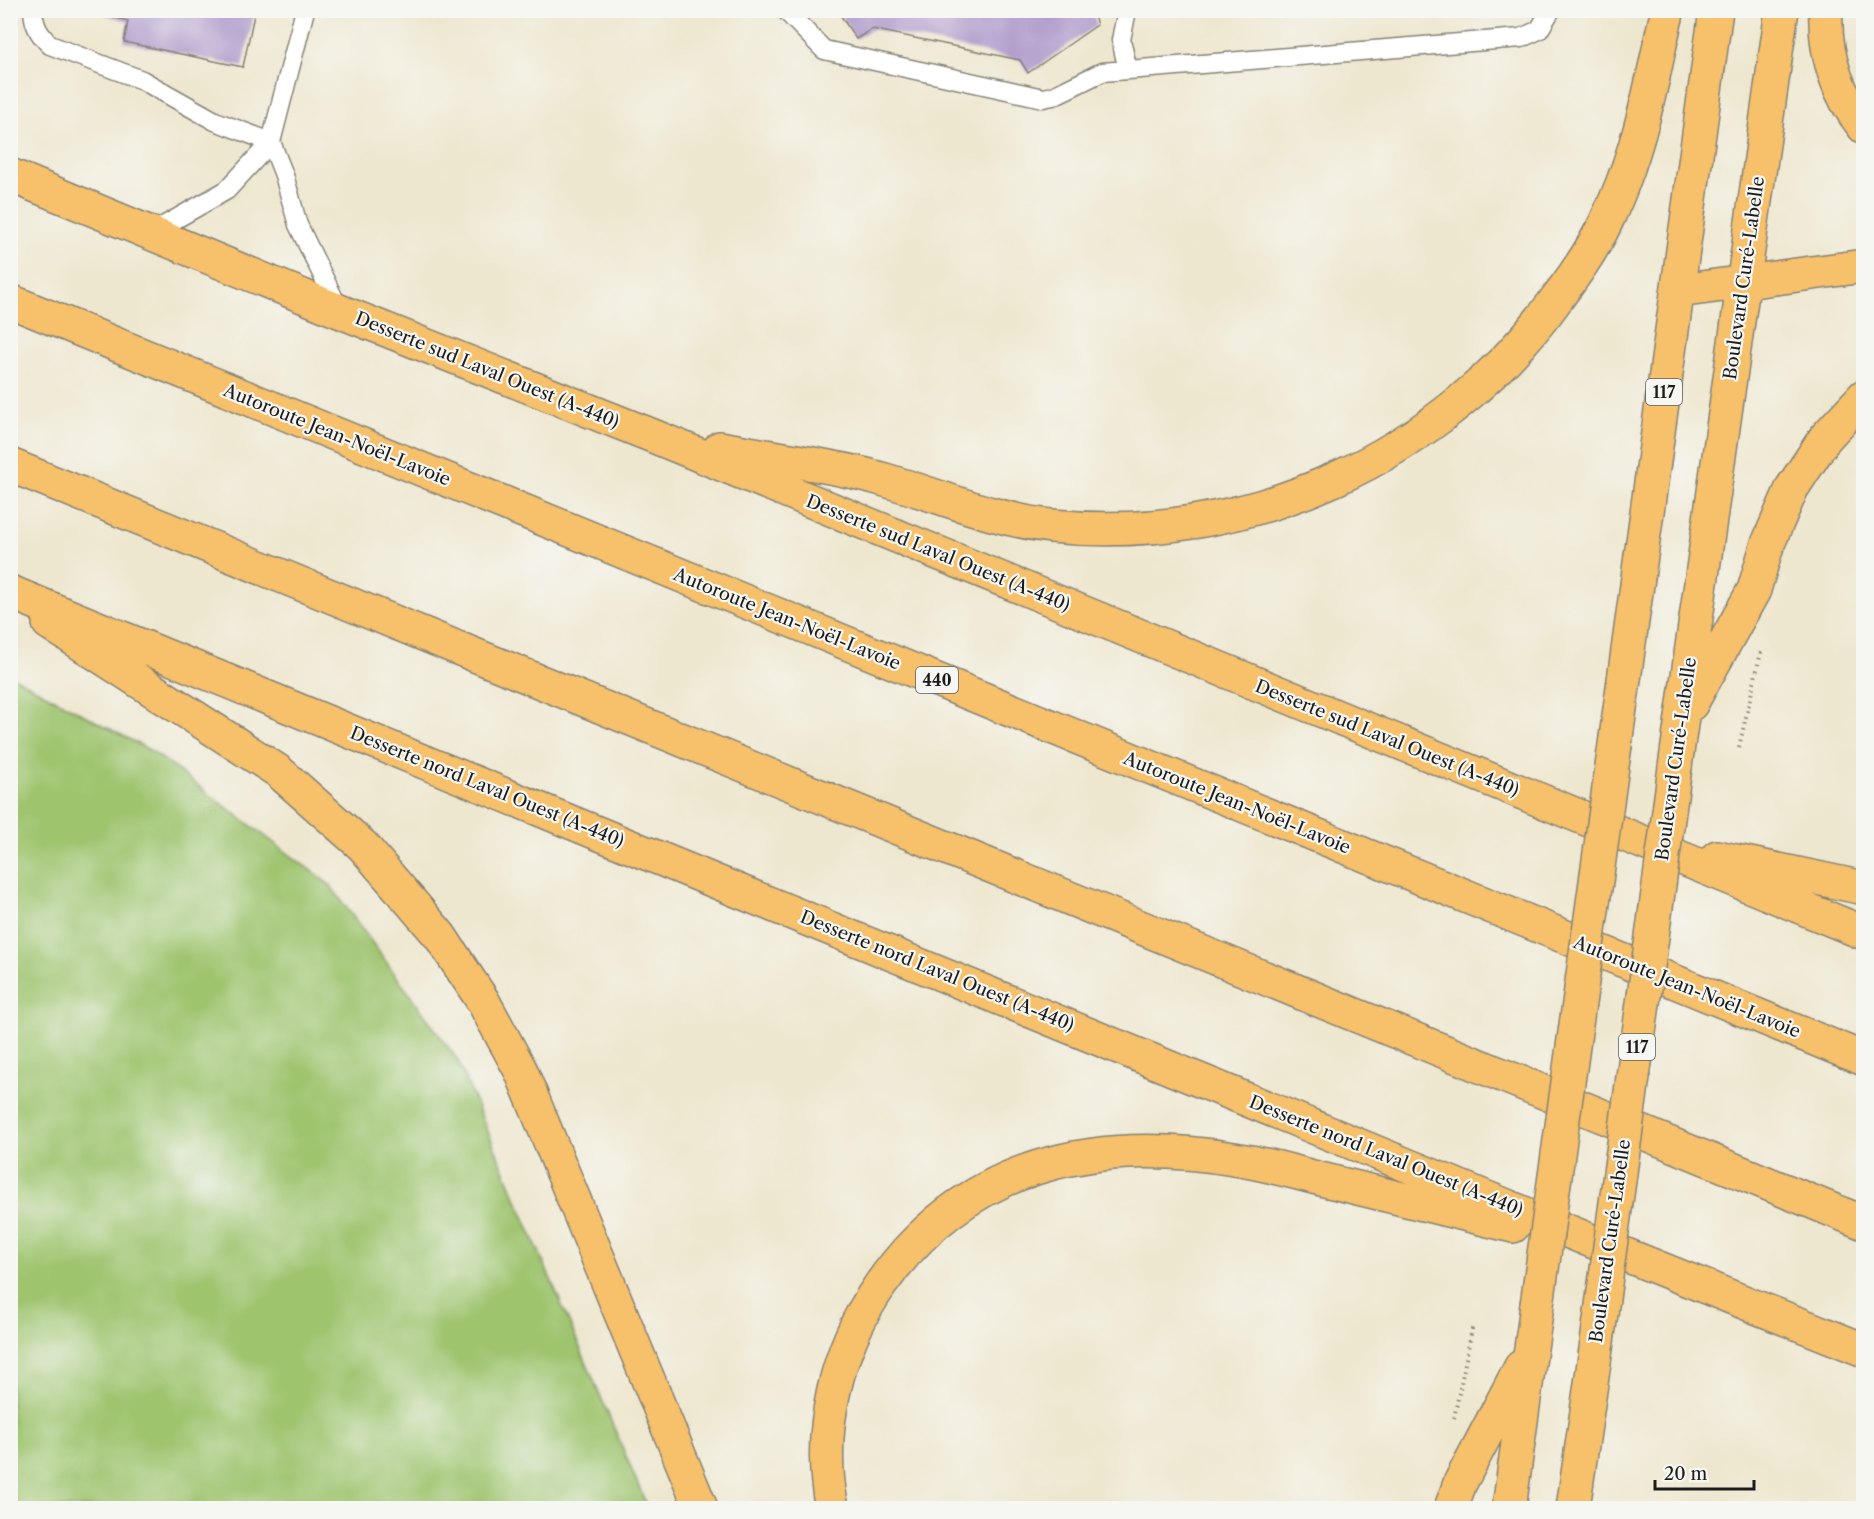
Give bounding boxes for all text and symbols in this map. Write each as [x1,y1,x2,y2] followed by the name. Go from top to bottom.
[1719,175,1769,381] street label: Boulevard Curé-Labelle
[352,307,622,433] street label: Desserte sud Laval Ouest (A-440)
[219,379,454,491] street label: Autoroute Jean-Noël-Lavoie
[1646,379,1682,405] road number: 117
[803,490,1073,616] street label: Desserte sud Laval Ouest (A-440)
[669,563,904,675] street label: Autoroute Jean-Noël-Lavoie
[1651,656,1701,862] street label: Boulevard Curé-Labelle
[916,667,958,693] road number: 440
[1252,675,1522,801] street label: Desserte sud Laval Ouest (A-440)
[347,722,627,852] street label: Desserte nord Laval Ouest (A-440)
[1119,747,1354,859] street label: Autoroute Jean-Noël-Lavoie
[797,906,1077,1036] street label: Desserte nord Laval Ouest (A-440)
[1569,931,1804,1043] street label: Autoroute Jean-Noël-Lavoie
[1619,1034,1655,1060] road number: 117
[1246,1091,1526,1221] street label: Desserte nord Laval Ouest (A-440)
[1585,1138,1635,1344] street label: Boulevard Curé-Labelle
[1655,1453,1754,1491] scale bar
[1664,1463,1708,1485] text: 20 m

